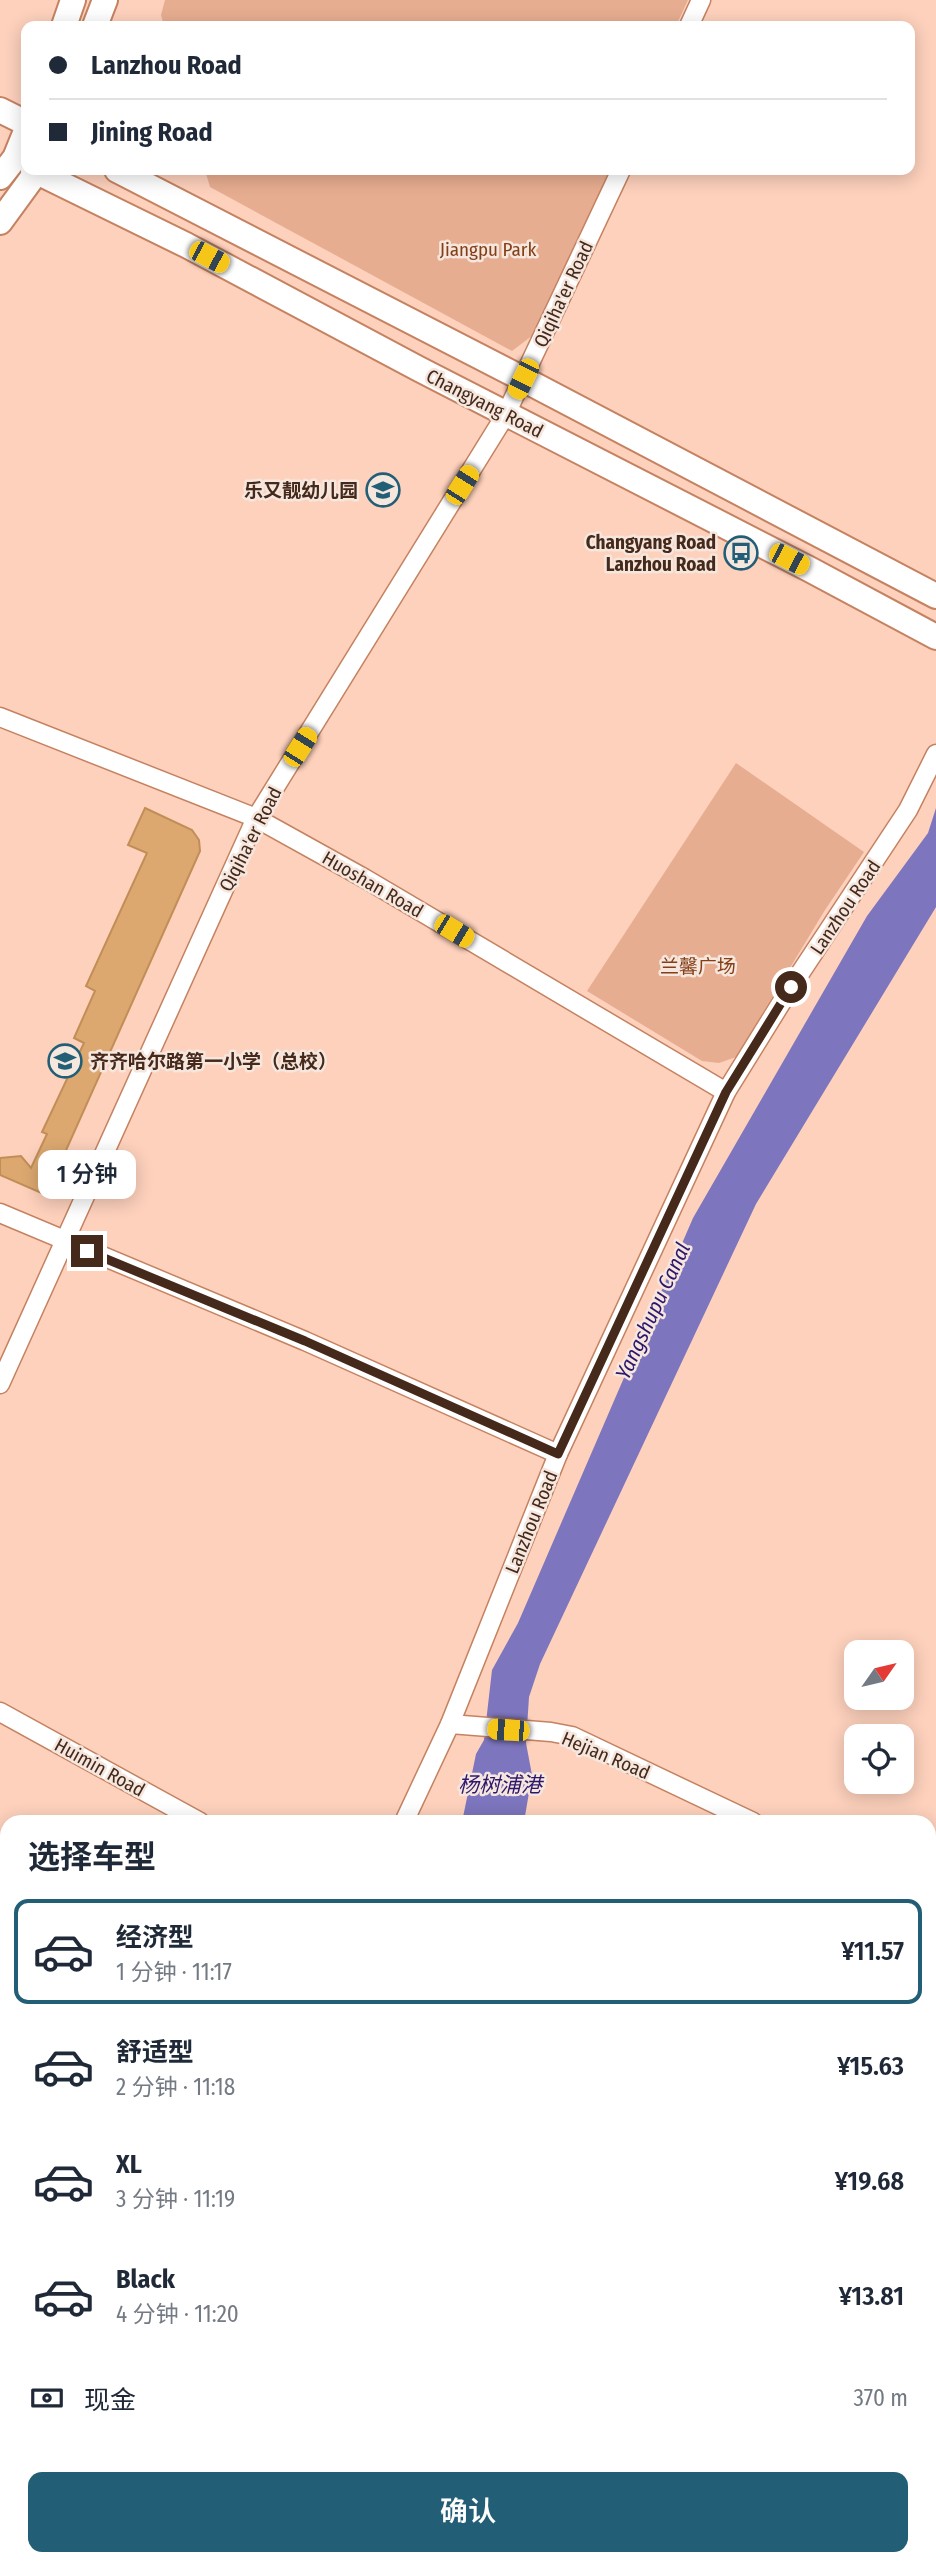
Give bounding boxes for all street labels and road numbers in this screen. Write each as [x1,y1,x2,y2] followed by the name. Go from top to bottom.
[529,238,598,351] street label: Qiqiha'er Road
[423,364,547,443] street label: Changyang Road
[214,783,287,895] street label: Qiqiha'er Road
[318,846,427,923] street label: Huoshan Road
[805,856,885,959] street label: Lanzhou Road
[500,1467,563,1577] street label: Lanzhou Road
[558,1727,653,1784] street label: Hejian Road
[51,1733,149,1802] street label: Huimin Road

